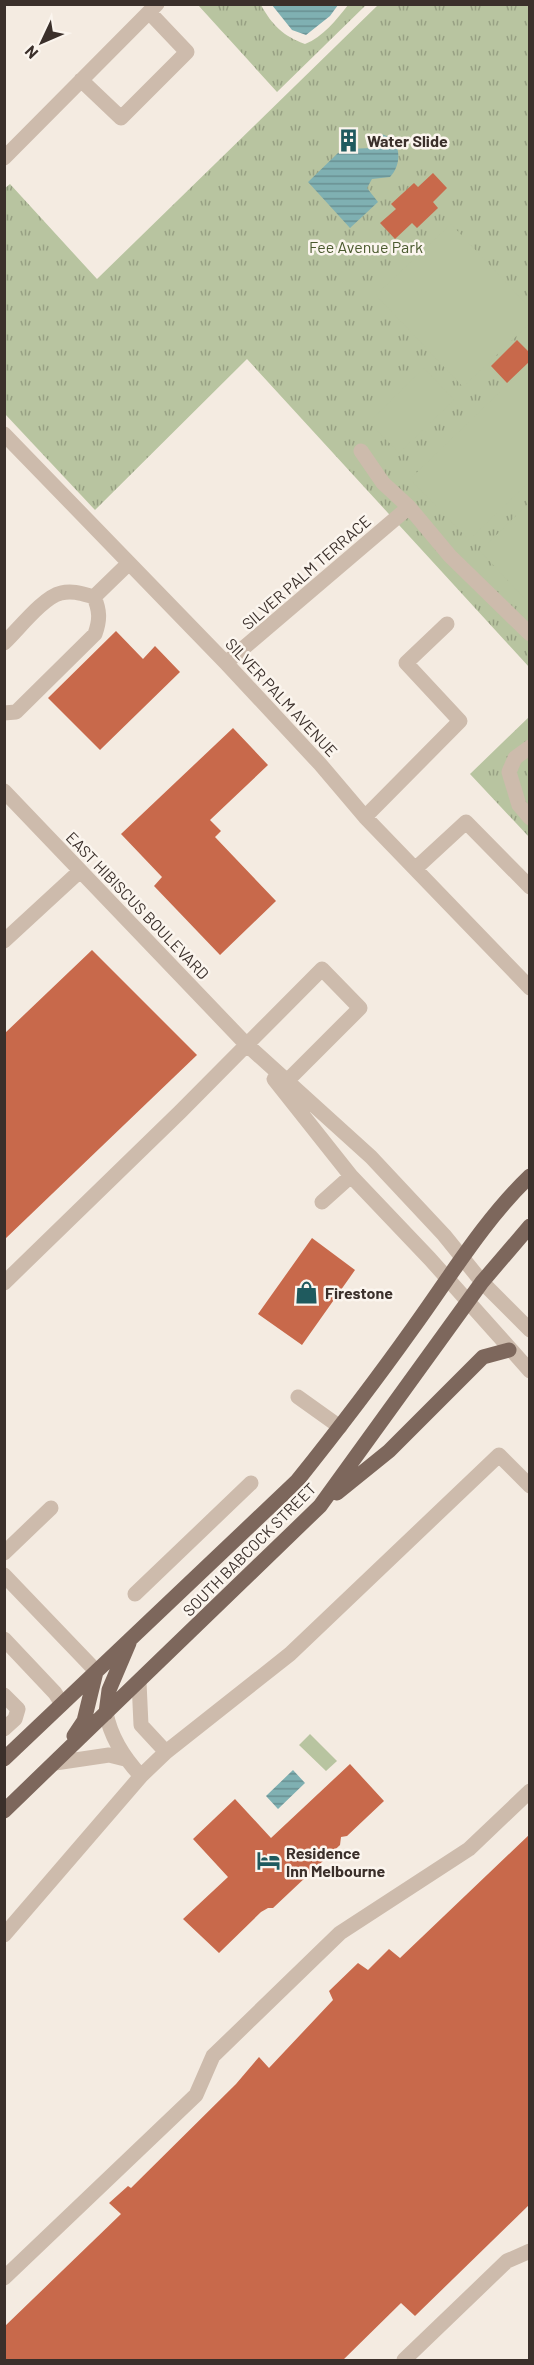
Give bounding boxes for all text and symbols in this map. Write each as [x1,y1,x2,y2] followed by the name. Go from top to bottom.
[12,12,72,72] north arrow
[20,42,41,63] text: N
[336,127,362,153] building icon: Water Slide
[367,131,448,150] place label: Water Slide
[309,237,423,256] park label: Fee Avenue Park
[238,511,374,633] street label: SILVER PALM TERRACE
[222,634,342,760] street label: SILVER PALM AVENUE
[63,827,213,983] street label: EAST HIBISCUS BOULEVARD
[294,1279,320,1305] shop icon: Firestone
[325,1283,393,1302] place label: Firestone
[178,1478,320,1620] street label: SOUTH BABCOCK STREET
[286,1843,385,1880] place label: Residence Inn Melbourne
[255,1848,281,1874] hotel icon: Residence Inn Melbourne

